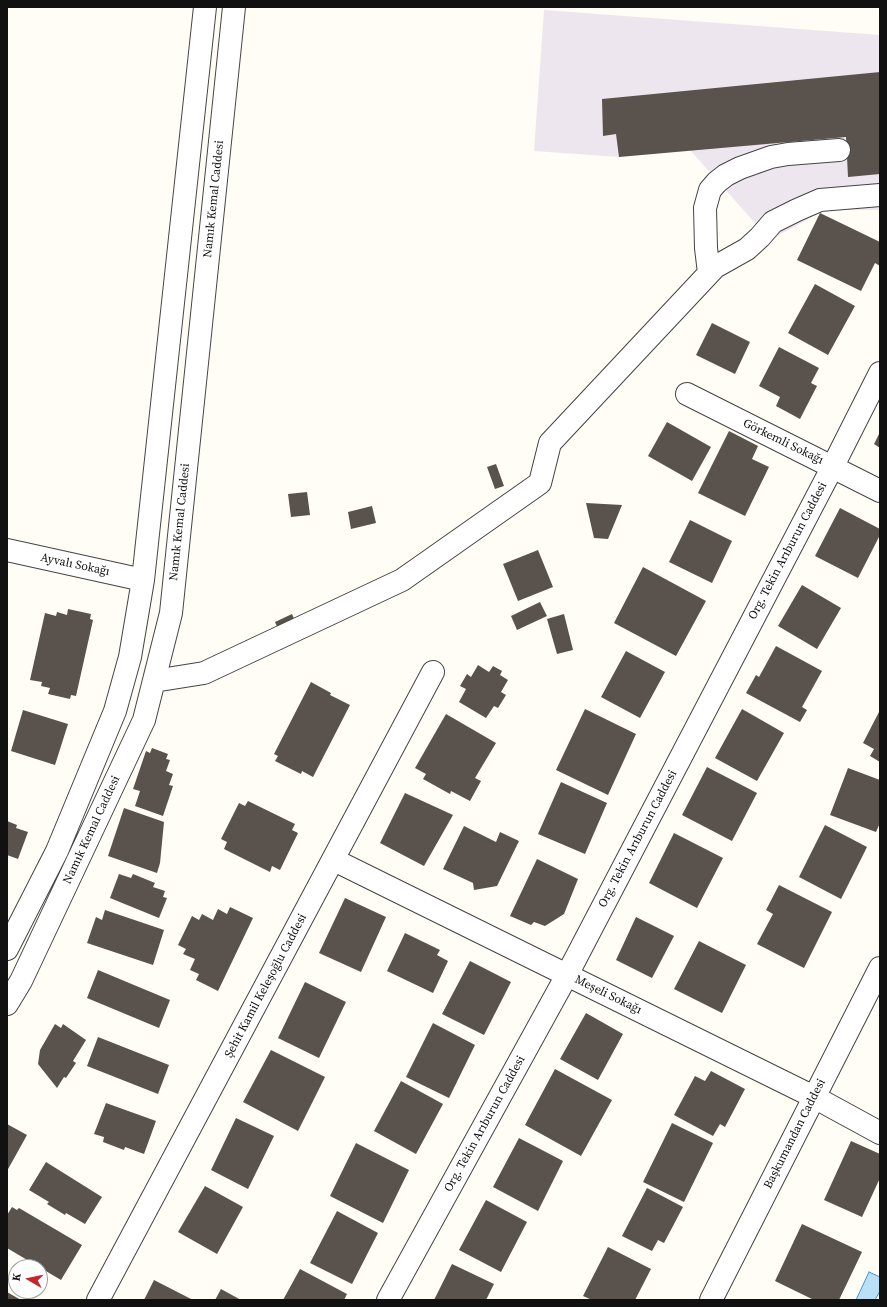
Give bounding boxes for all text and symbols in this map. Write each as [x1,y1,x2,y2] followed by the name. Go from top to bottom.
[201,140,227,258] street label: Namık Kemal Caddesi
[740,416,826,468] street label: Görkemli Sokağı
[167,463,193,581] street label: Namık Kemal Caddesi
[746,480,830,622] street label: Org. Tekin Arıburun Caddesi
[39,551,111,579] street label: Ayvalı Sokağı
[596,768,680,910] street label: Org. Tekin Arıburun Caddesi
[61,774,123,886] street label: Namık Kemal Caddesi
[222,911,310,1061] street label: Şehit Kamil Keleşoğlu Caddesi
[572,973,644,1017] street label: Meşeli Sokağı
[442,1053,528,1195] street label: Org. Tekin Arıburun Caddesi
[761,1077,829,1191] street label: Başkumandan Caddesi
[8,1259,48,1299] north arrow
[9,1272,25,1282] text: K

